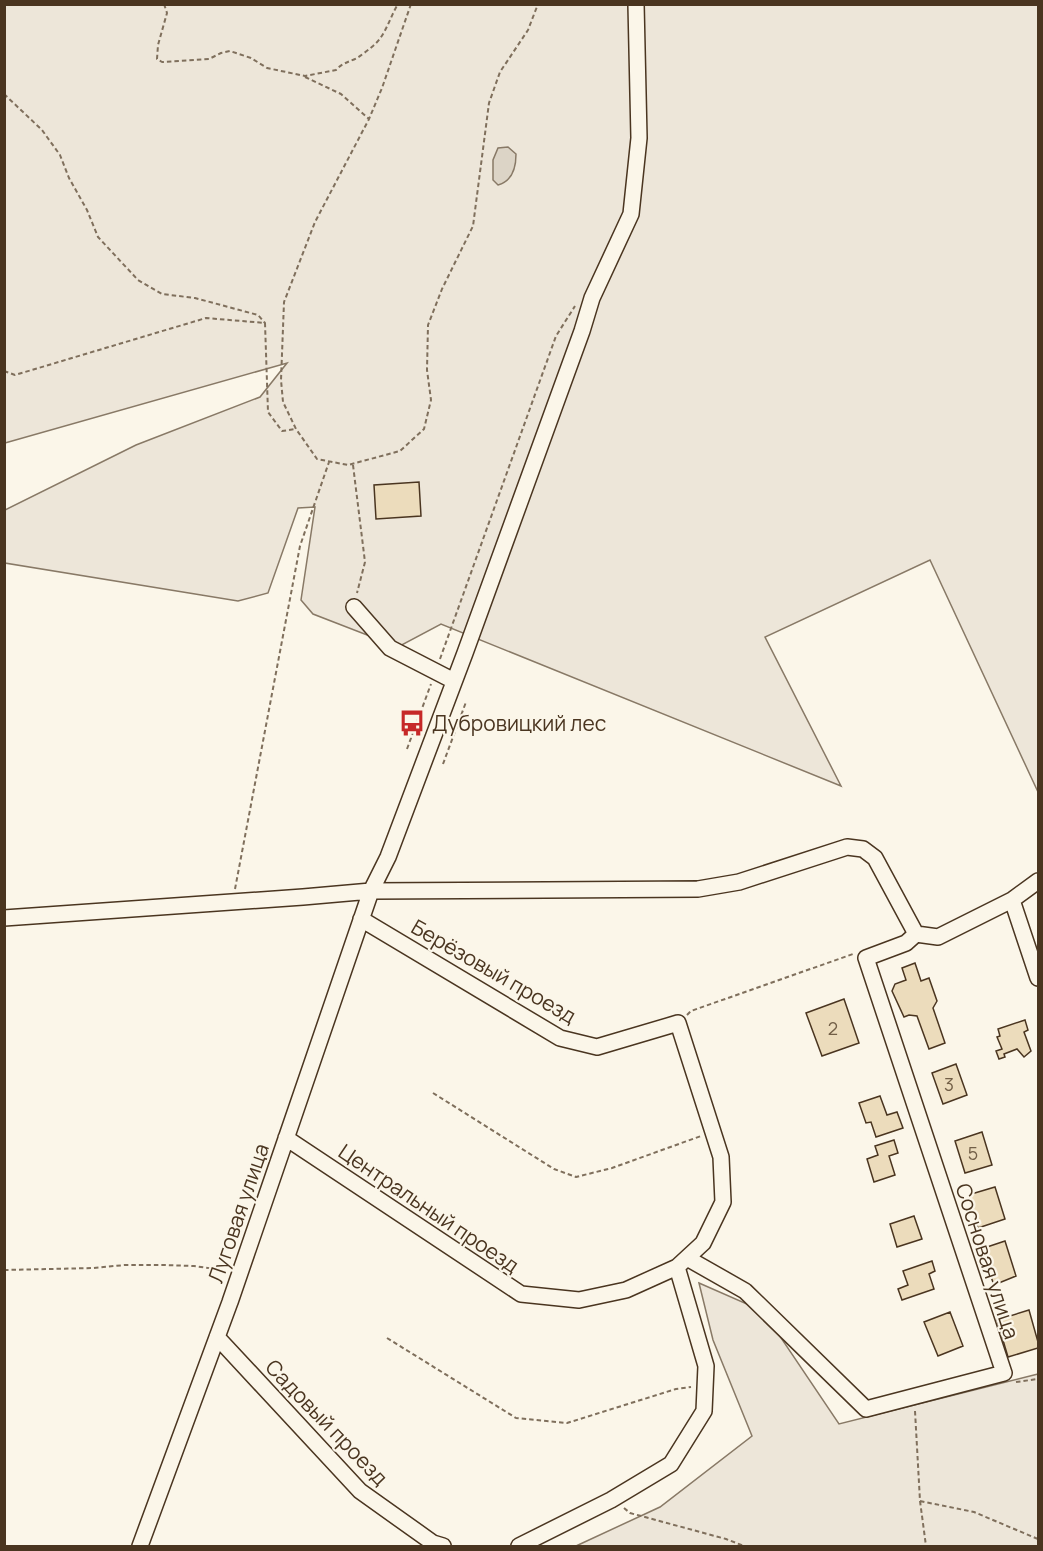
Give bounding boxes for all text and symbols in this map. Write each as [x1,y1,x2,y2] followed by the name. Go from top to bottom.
[397,708,427,738] bus stop icon: Дубровицкий лес
[432,709,606,737] place label: Дубровицкий лес
[407,912,581,1030] street label: Берёзовый проезд
[828,1016,838,1040] house number: 2
[944,1072,954,1096] house number: 3
[333,1137,525,1279] street label: Центральный проезд
[201,1140,275,1286] street label: Луговая улица
[968,1141,978,1165] house number: 5
[950,1180,1026,1342] street label: Сосновая улица
[260,1353,394,1491] street label: Садовый проезд

